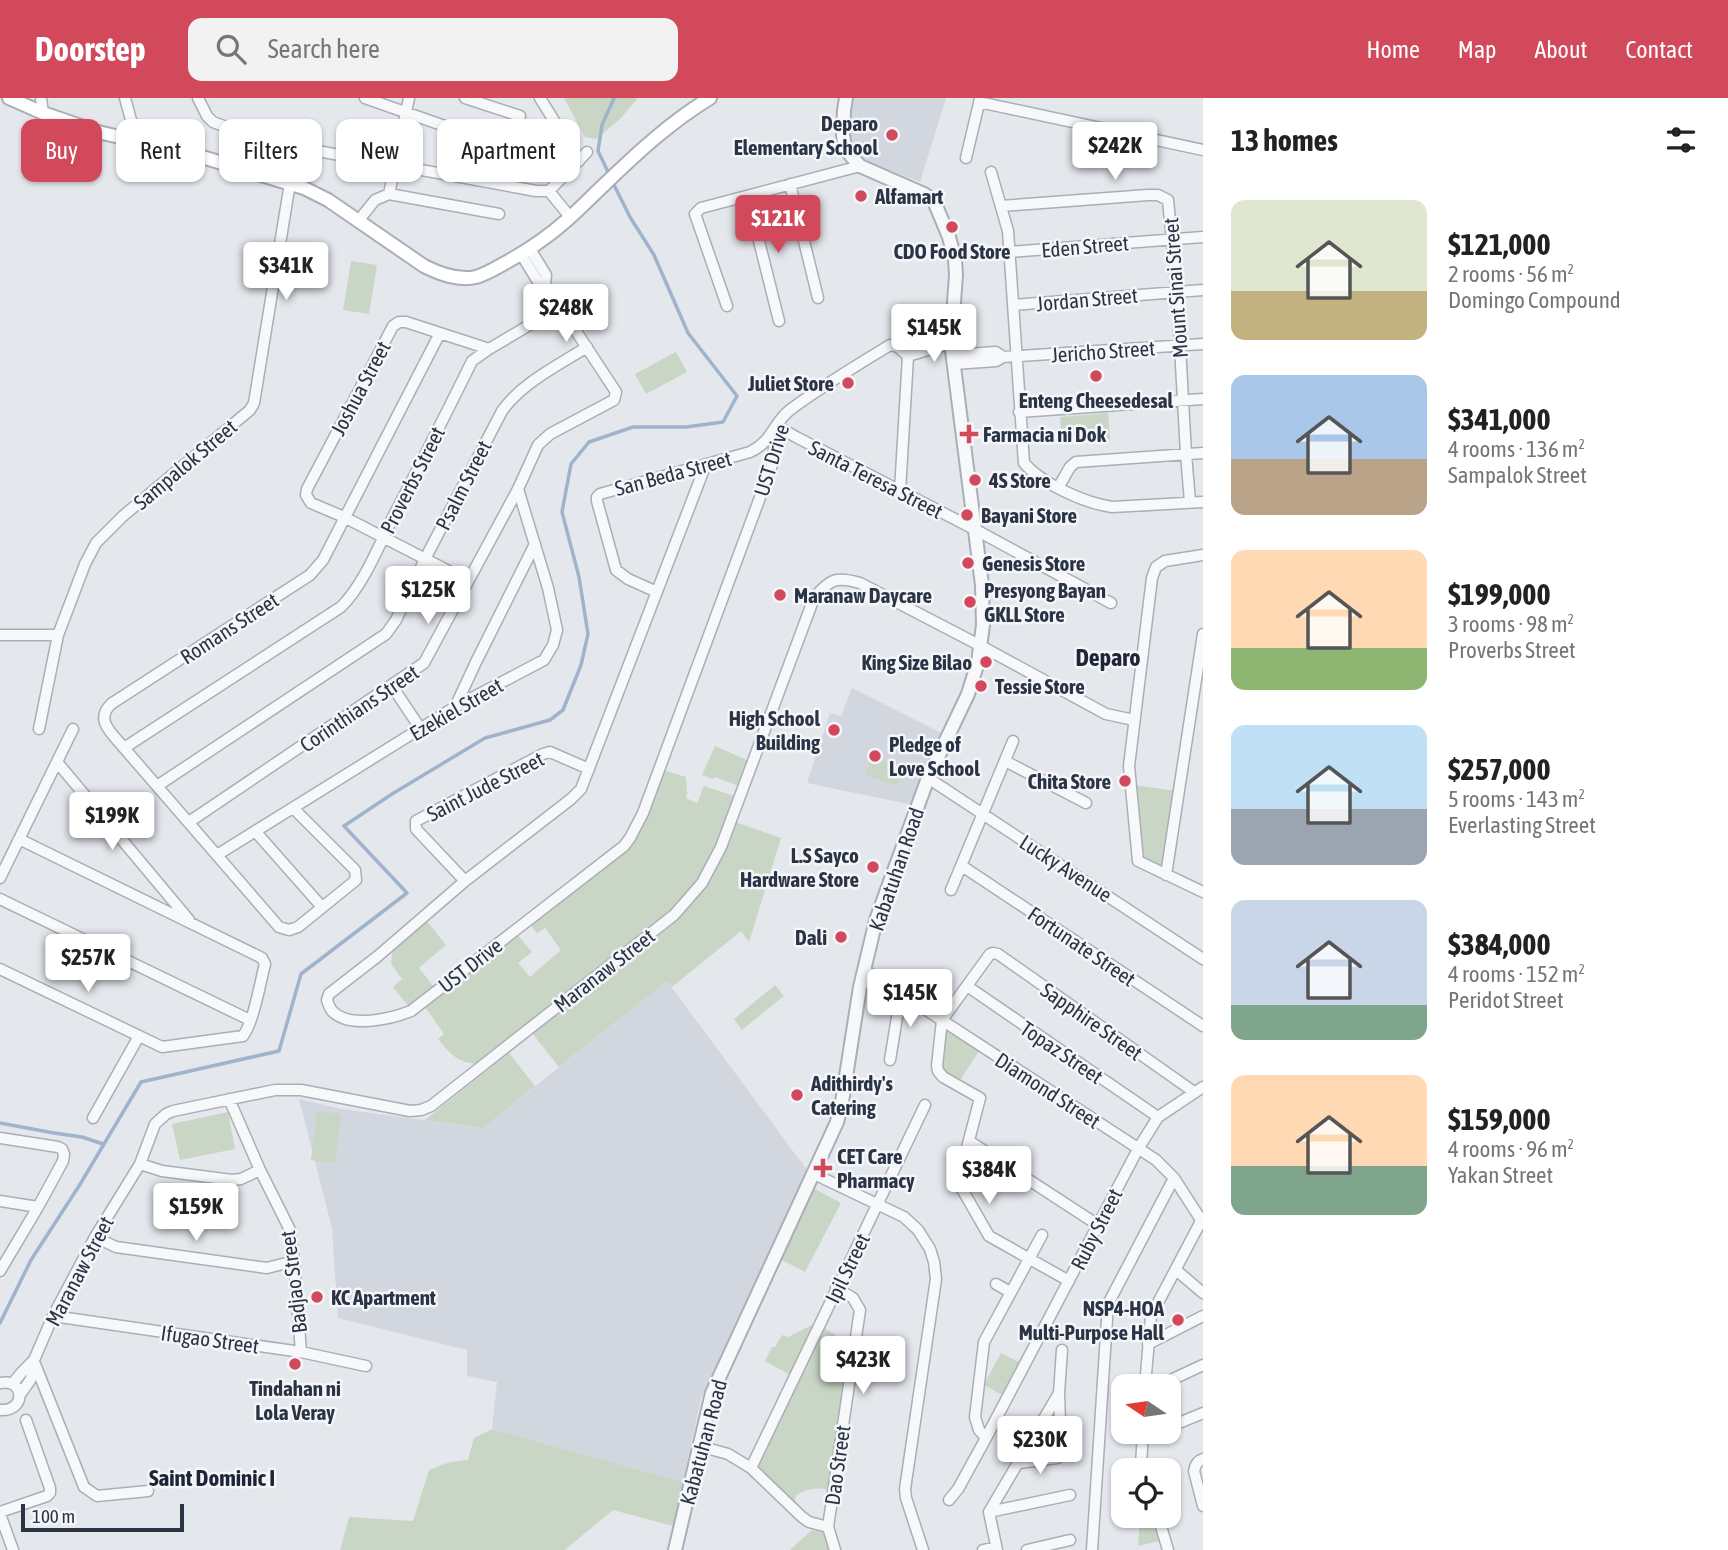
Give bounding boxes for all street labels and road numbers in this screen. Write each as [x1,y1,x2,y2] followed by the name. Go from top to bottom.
[1158,217,1192,359] street label: Mount Sinai Street
[1040,230,1130,262] street label: Eden Street
[1035,283,1139,315] street label: Jordan Street
[1050,335,1156,367] street label: Jericho Street
[325,337,395,439] street label: Joshua Street
[129,414,241,514] street label: Sampalok Street
[749,421,793,499] street label: UST Drive
[375,423,449,537] street label: Proverbs Street
[805,435,947,523] street label: Santa Teresa Street
[430,436,496,534] street label: Psalm Street
[612,446,734,500] street label: San Beda Street
[176,587,282,669] street label: Romans Street
[295,659,423,757] street label: Corinthians Street
[405,673,507,745] street label: Ezekiel Street
[423,746,547,826] street label: Saint Jude Street
[864,804,928,934] street label: Kabatuhan Road
[1015,829,1117,907] street label: Lucky Avenue
[1024,901,1140,991] street label: Fortunate Street
[549,923,659,1017] street label: Maranaw Street
[433,933,507,997] street label: UST Drive
[1037,977,1147,1065] street label: Sapphire Street
[1016,1016,1108,1088] street label: Topaz Street
[991,1047,1105,1133] street label: Diamond Street
[1065,1184,1127,1274] street label: Ruby Street
[40,1212,118,1330] street label: Maranaw Street
[275,1229,311,1335] street label: Badjao Street
[820,1229,874,1307] street label: Ipil Street
[160,1320,260,1358] street label: Ifugao Street
[675,1377,731,1507] street label: Kabatuhan Road
[820,1424,854,1506] street label: Dao Street

